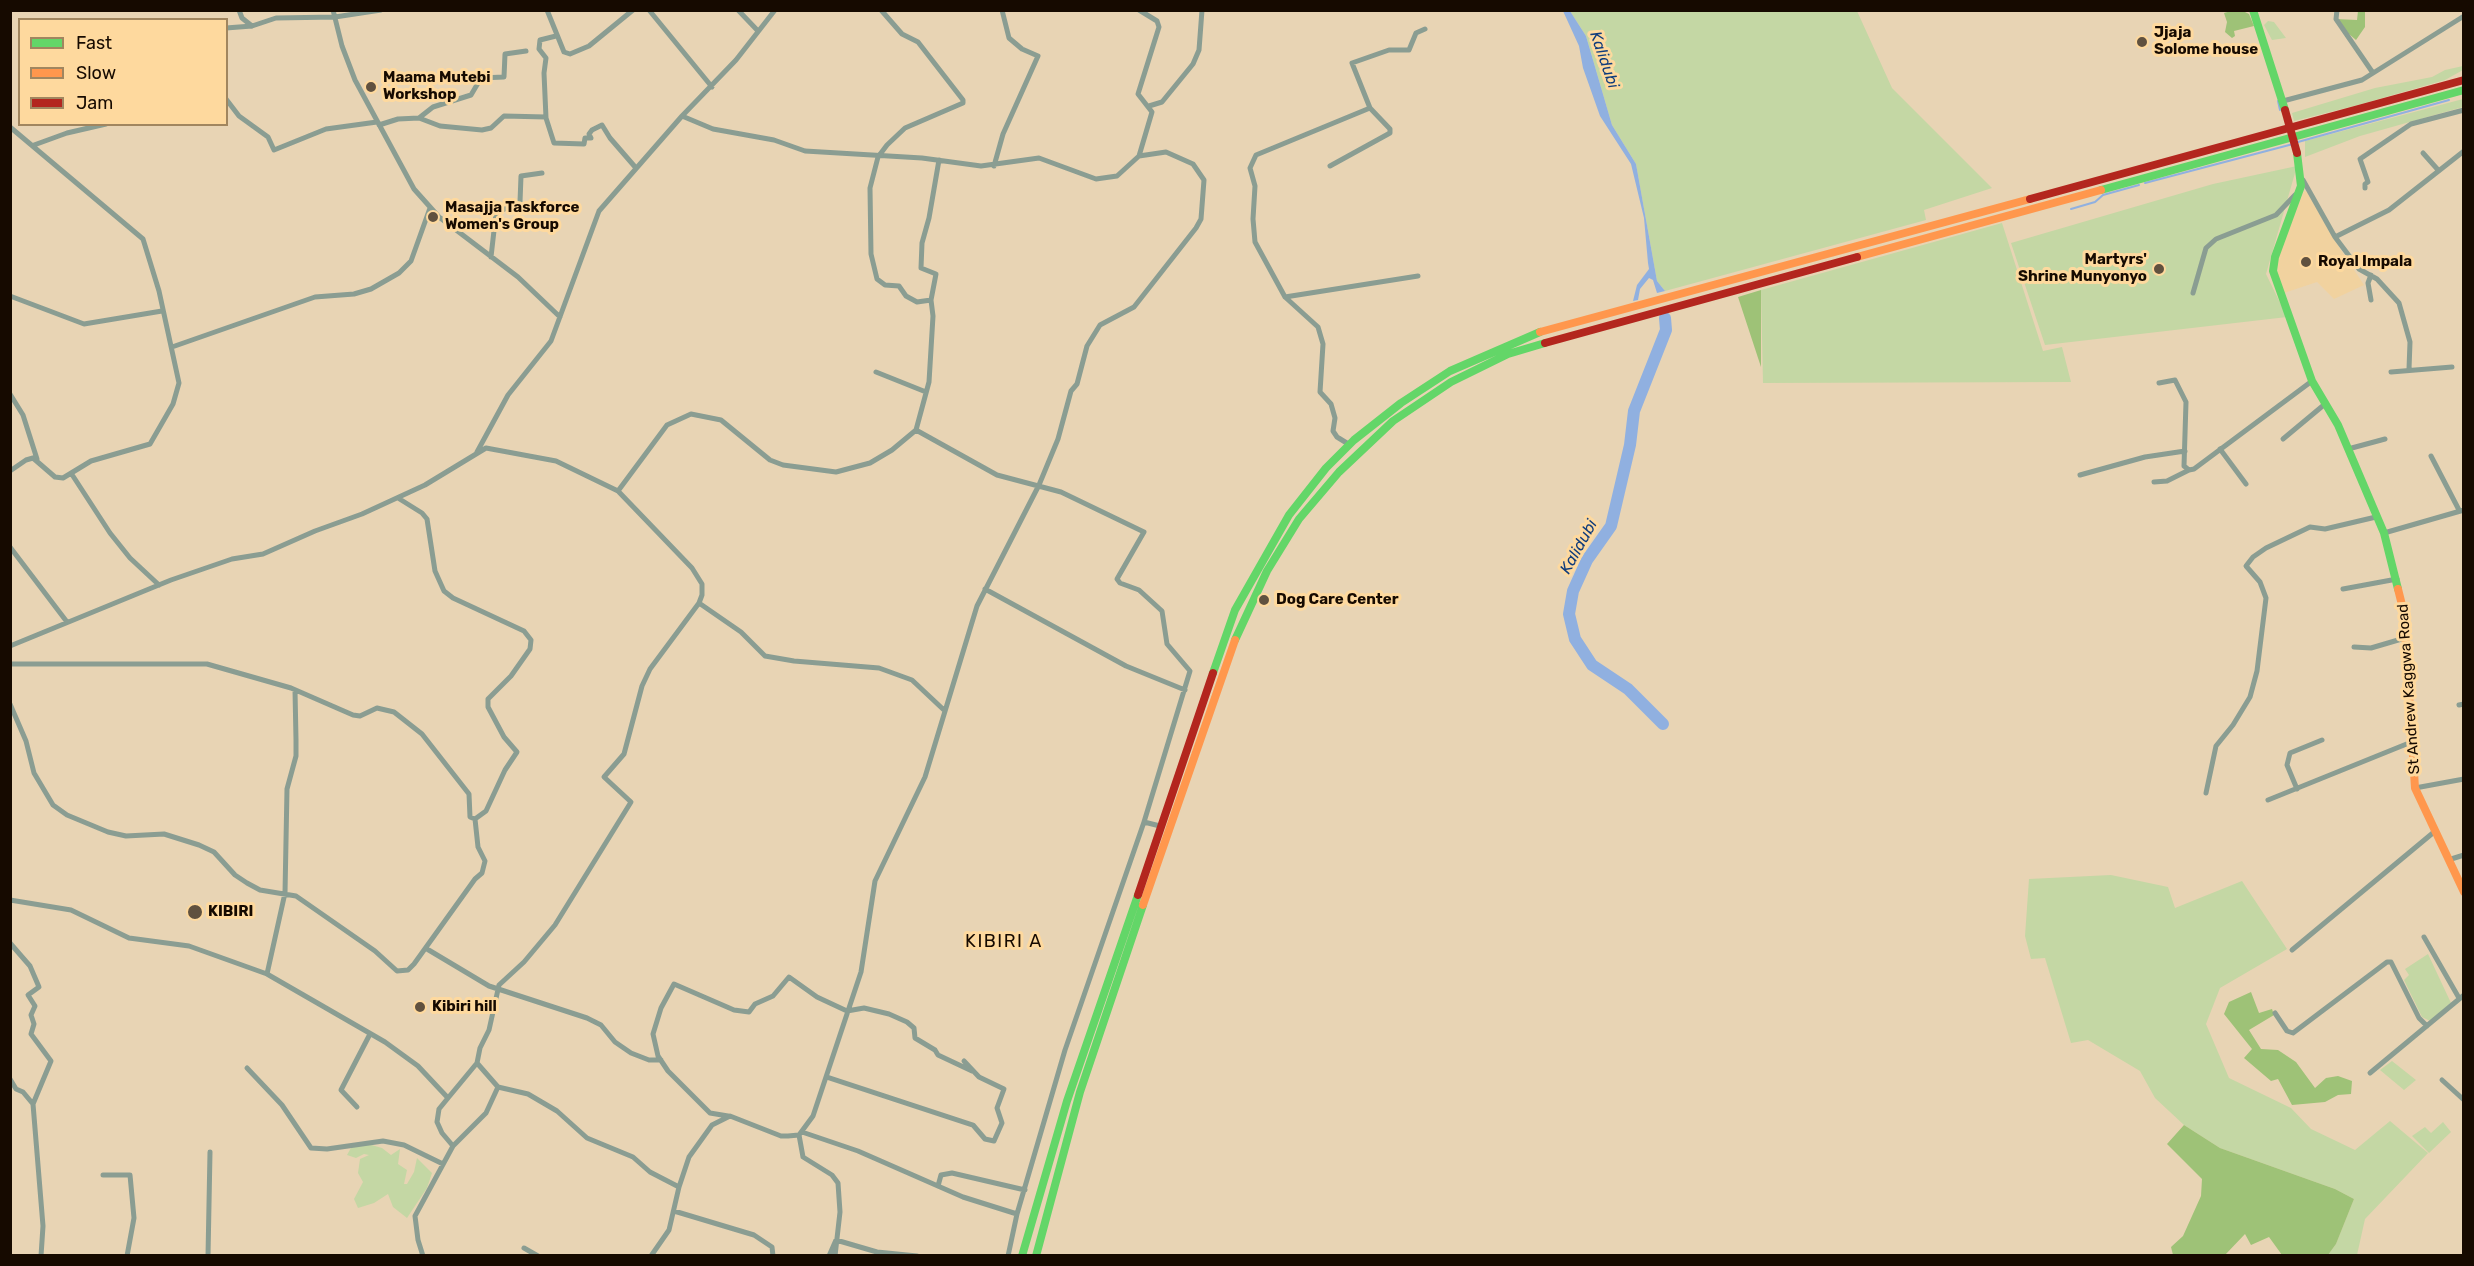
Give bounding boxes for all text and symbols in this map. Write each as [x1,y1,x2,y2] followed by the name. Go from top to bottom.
[18,18,228,126] legend
[2154,24,2258,59] place label: Jjaja Solome house
[1585,29,1623,91] water label: Kalidubi
[76,32,112,54] text: Fast
[2135,35,2149,49] marker: Jjaja Solome house
[76,62,116,84] text: Slow
[383,69,491,104] place label: Maama Mutebi Workshop
[364,80,378,94] marker: Maama Mutebi Workshop
[76,92,113,114] text: Jam
[445,199,579,234] place label: Masajja Taskforce Women's Group
[426,210,440,224] marker: Masajja Taskforce Women's Group
[2018,251,2147,286] place label: Martyrs' Shrine Munyonyo
[2318,253,2412,271] place label: Royal Impala
[2299,255,2313,269] marker: Royal Impala
[2152,262,2166,276] marker: Martyrs' Shrine Munyonyo
[1556,516,1602,578] water label: Kalidubi
[1276,591,1399,609] place label: Dog Care Center
[1257,593,1271,607] marker: Dog Care Center
[2394,603,2424,775] street label: St Andrew Kaggwa Road
[186,903,204,921] marker: KIBIRI
[208,903,253,921] place label: KIBIRI
[965,931,1043,953] district label: KIBIRI A
[432,998,497,1016] place label: Kibiri hill
[413,1000,427,1014] marker: Kibiri hill

